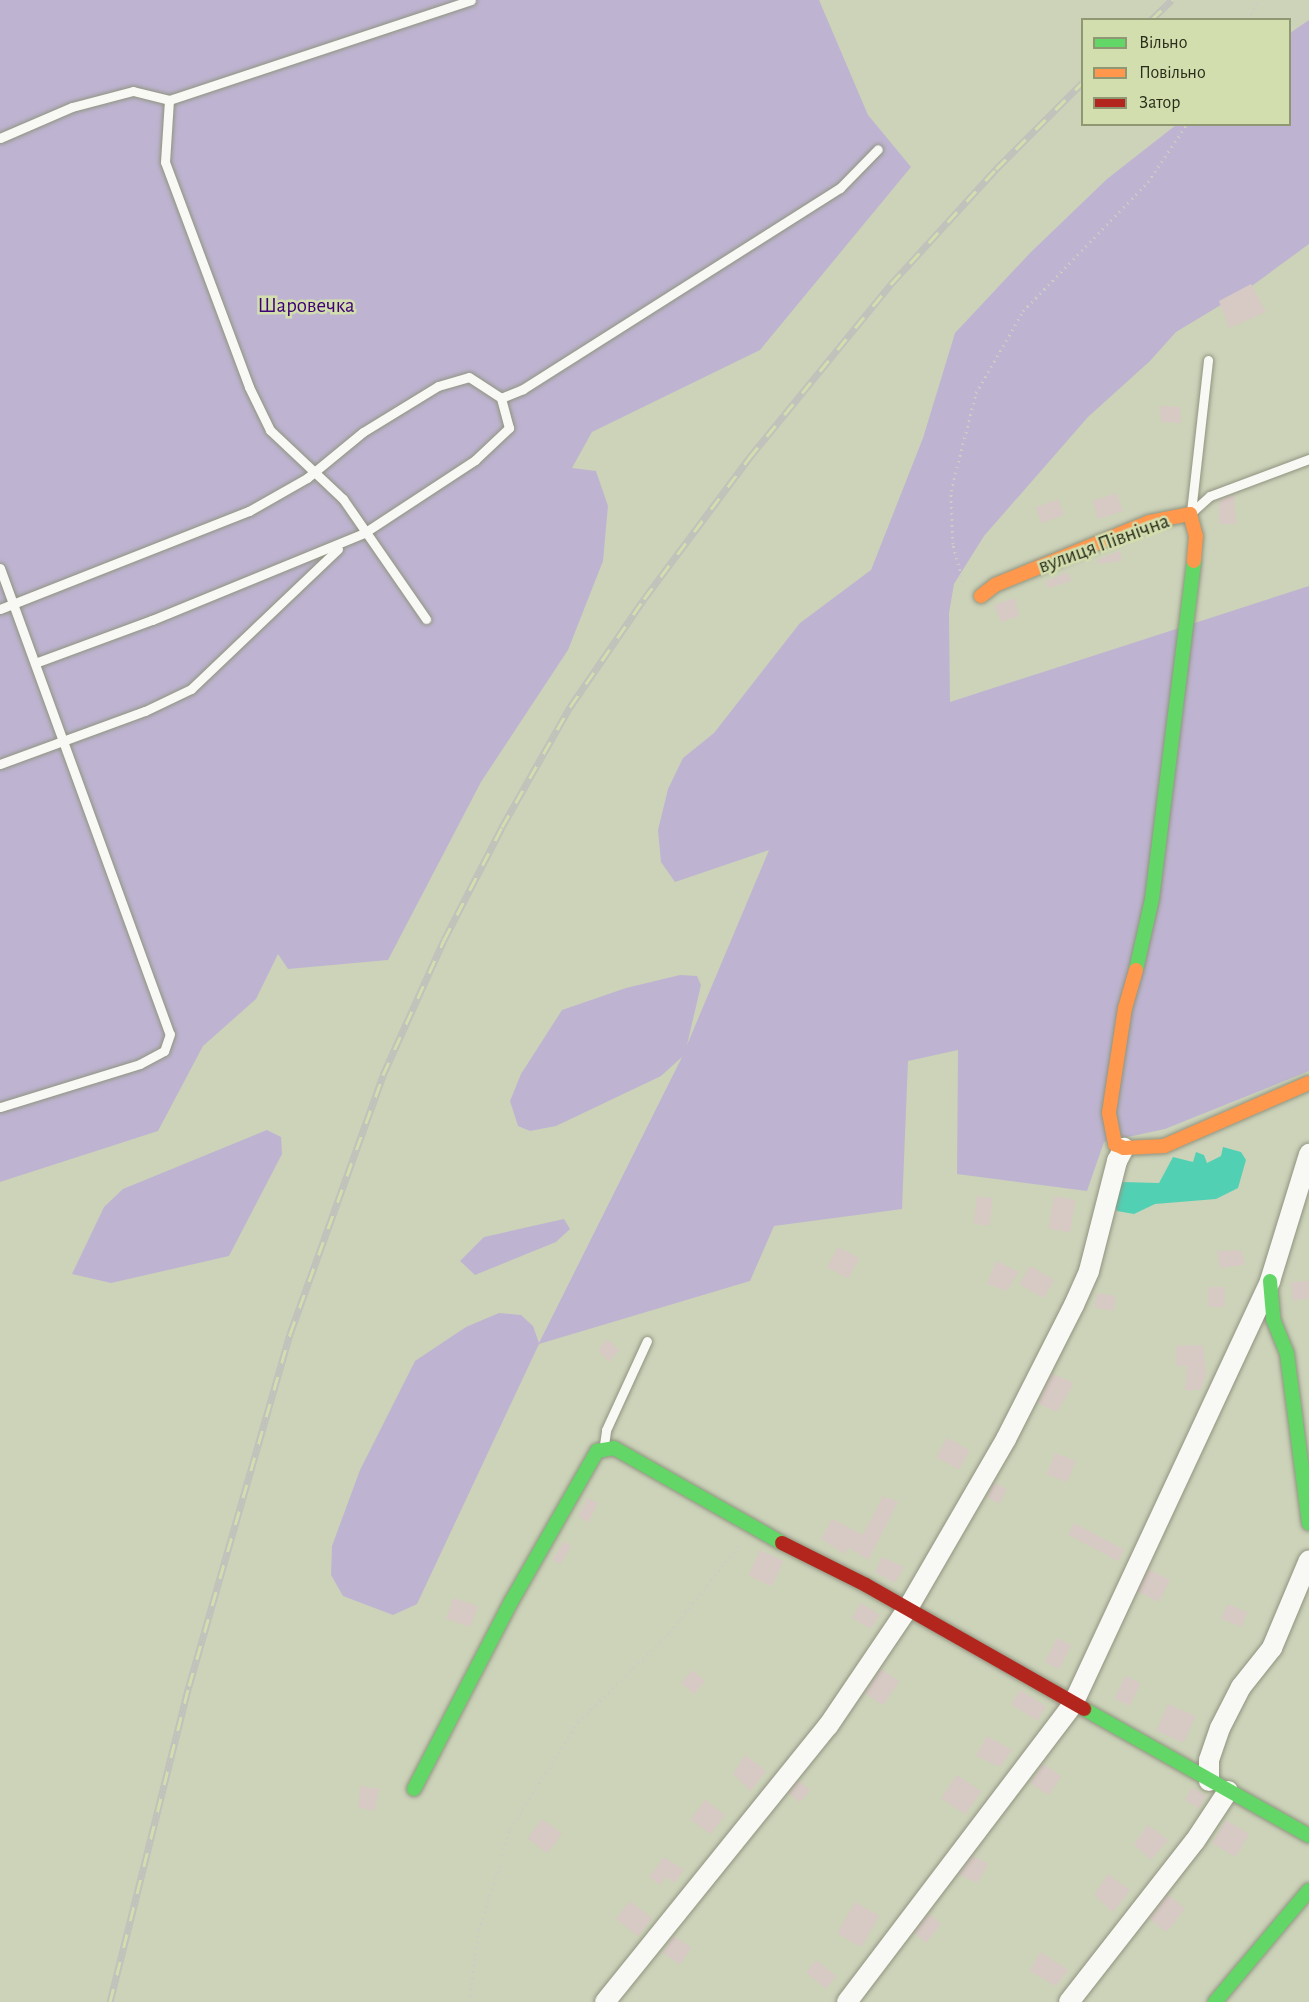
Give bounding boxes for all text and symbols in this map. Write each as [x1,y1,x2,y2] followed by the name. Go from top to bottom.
[1081,18,1291,126] legend
[1139,34,1187,52] text: Вільно
[1139,64,1206,82] text: Повільно
[1139,94,1180,112] text: Затор
[257,293,355,319] park label: Шаровечка
[1035,509,1173,579] street label: вулиця Північна

